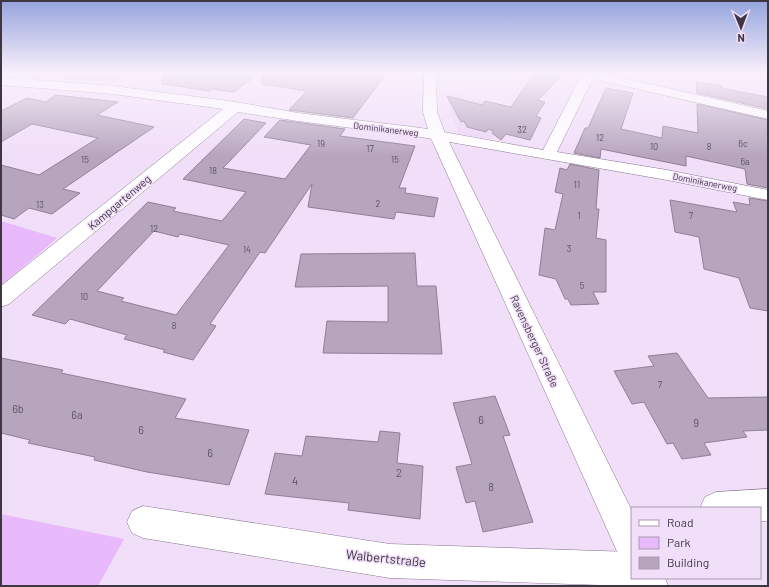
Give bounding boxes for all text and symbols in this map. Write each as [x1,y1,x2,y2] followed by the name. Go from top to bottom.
[721,8,761,48] north arrow
[737,32,745,45] text: N
[353,120,419,138] street label: Dominikanerweg
[517,124,527,135] house number: 32
[596,132,604,143] house number: 12
[317,138,325,149] house number: 19
[738,138,748,149] house number: 6c
[650,141,658,152] house number: 10
[707,141,712,152] house number: 8
[366,143,374,154] house number: 17
[81,154,89,165] house number: 15
[391,154,399,165] house number: 15
[740,156,750,167] house number: 6a
[209,165,217,176] house number: 18
[672,170,738,194] street label: Dominikanerweg
[85,172,153,232] street label: Kampgartenweg
[574,179,580,190] house number: 11
[376,198,381,209] house number: 2
[36,199,44,210] house number: 13
[577,210,581,221] house number: 1
[689,210,694,221] house number: 7
[150,223,158,234] house number: 12
[567,243,572,254] house number: 3
[243,244,251,255] house number: 14
[580,280,585,291] house number: 5
[80,291,88,302] house number: 10
[508,293,562,389] street label: Ravensberger Straße
[172,320,177,331] house number: 8
[658,379,663,390] house number: 7
[12,402,24,415] house number: 6b
[71,408,83,421] house number: 6a
[478,413,484,426] house number: 6
[693,416,699,429] house number: 9
[138,423,144,436] house number: 6
[207,446,213,459] house number: 6
[396,466,402,479] house number: 2
[292,474,298,487] house number: 4
[488,480,494,493] house number: 8
[631,507,761,579] legend
[667,515,694,529] text: Road
[667,535,691,549] text: Park
[345,546,427,570] street label: Walbertstraße
[667,555,709,569] text: Building

